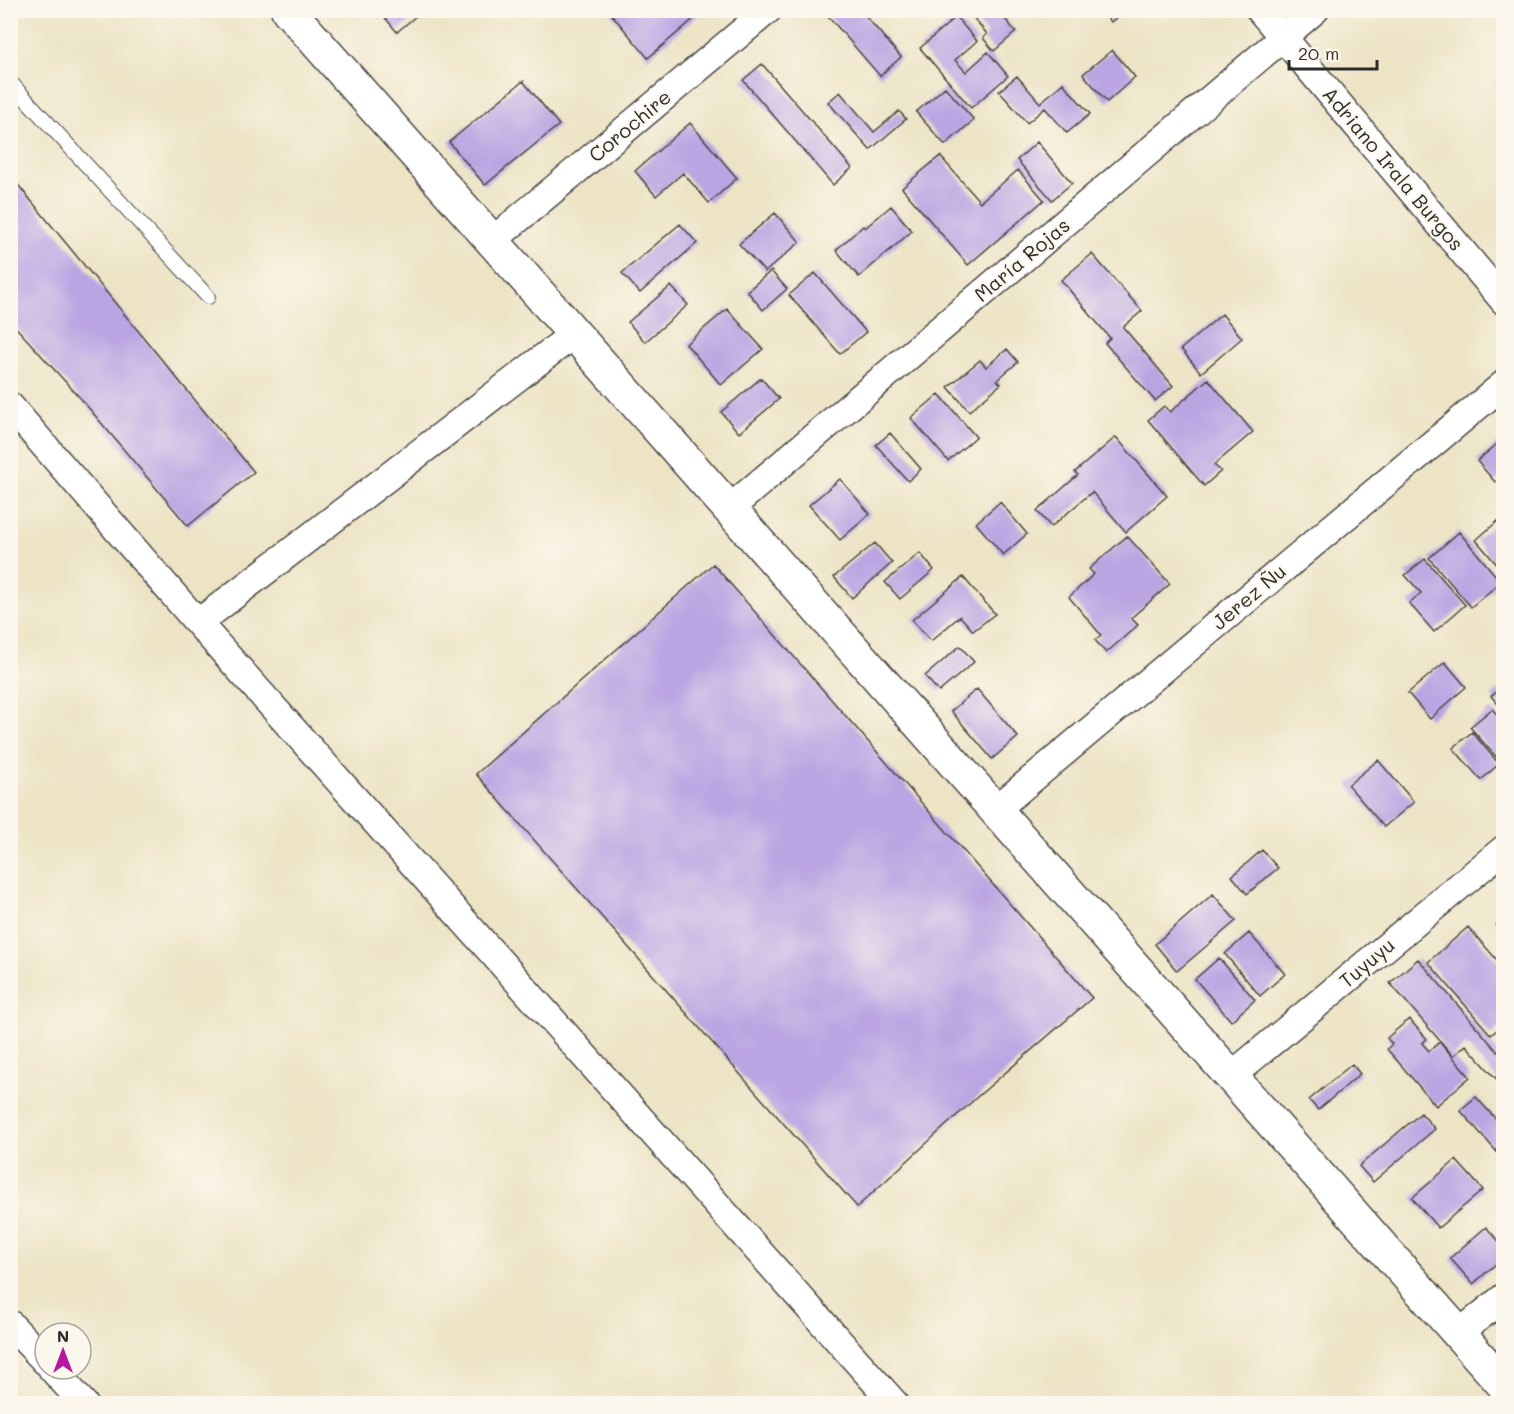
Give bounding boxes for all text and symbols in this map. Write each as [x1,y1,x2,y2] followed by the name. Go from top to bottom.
[1289,33,1378,71] scale bar
[1298,41,1339,65] text: 20 m
[1318,81,1470,256] street label: Adriano Irala Burgos
[583,83,676,167] street label: Corochire
[968,212,1075,307] street label: María Rojas
[1206,558,1291,635] street label: Jerez Ñu
[1333,931,1400,993] street label: Tuyuyu
[33,1321,93,1381] north arrow
[57,1325,69,1346] text: N

